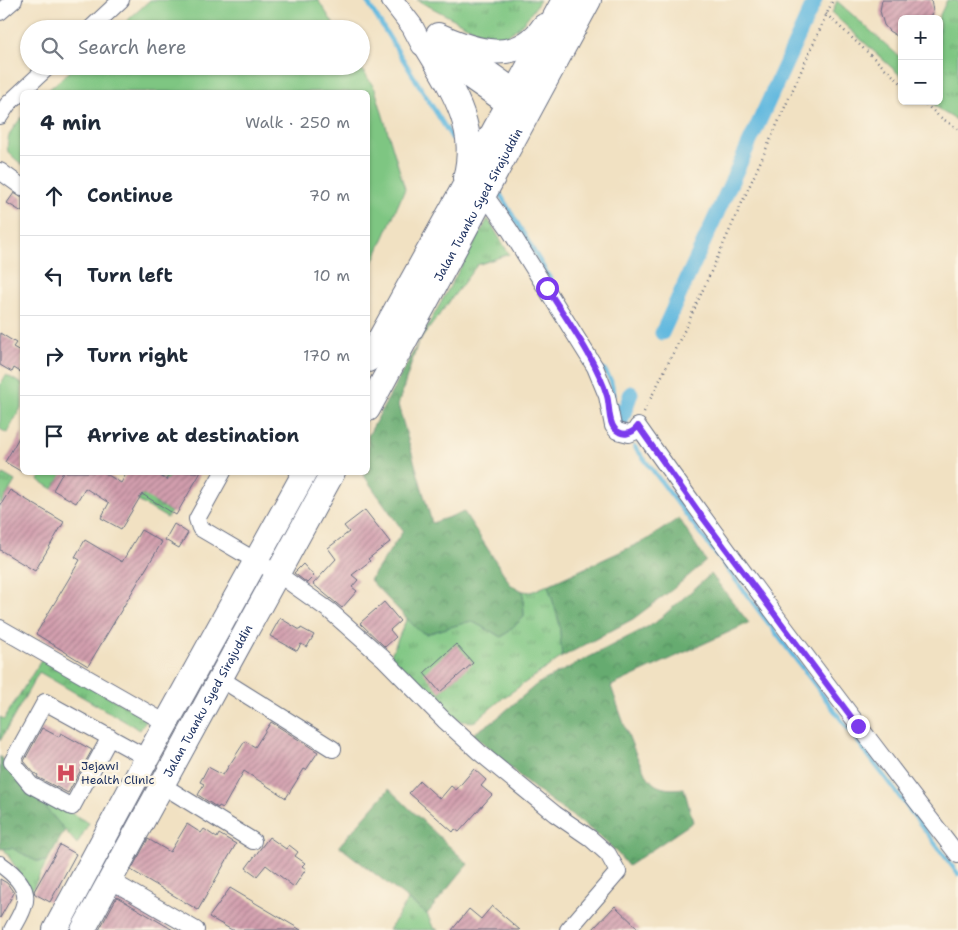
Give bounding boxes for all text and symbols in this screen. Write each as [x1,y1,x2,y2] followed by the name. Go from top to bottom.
[898,15,943,105] map controls
[898,15,943,60] button: +
[20,20,370,75] search box
[38,34,66,62] icon: search
[78,35,187,60] text: Search here
[898,60,943,105] button: −
[40,109,101,137] text: 4 min
[245,112,350,133] text: Walk · 250 m
[430,126,526,284] street label: Jalan Tuanku Syed Sirajuddin
[40,182,68,210] icon: ahead
[87,183,173,208] text: Continue
[309,185,350,206] text: 70 m
[40,262,68,290] icon: left
[87,263,173,288] text: Turn left
[313,265,350,286] text: 10 m
[536,277,559,300] route start
[40,342,68,370] icon: right
[87,343,188,368] text: Turn right
[303,345,350,366] text: 170 m
[40,422,68,450] icon: arrive
[87,423,299,448] text: Arrive at destination
[160,622,256,780] street label: Jalan Tuanku Syed Sirajuddin
[847,715,870,738] route end
[81,758,154,788] place label: Jejawi Health Clinic
[55,762,77,784] hospital icon: Jejawi Health Clinic

